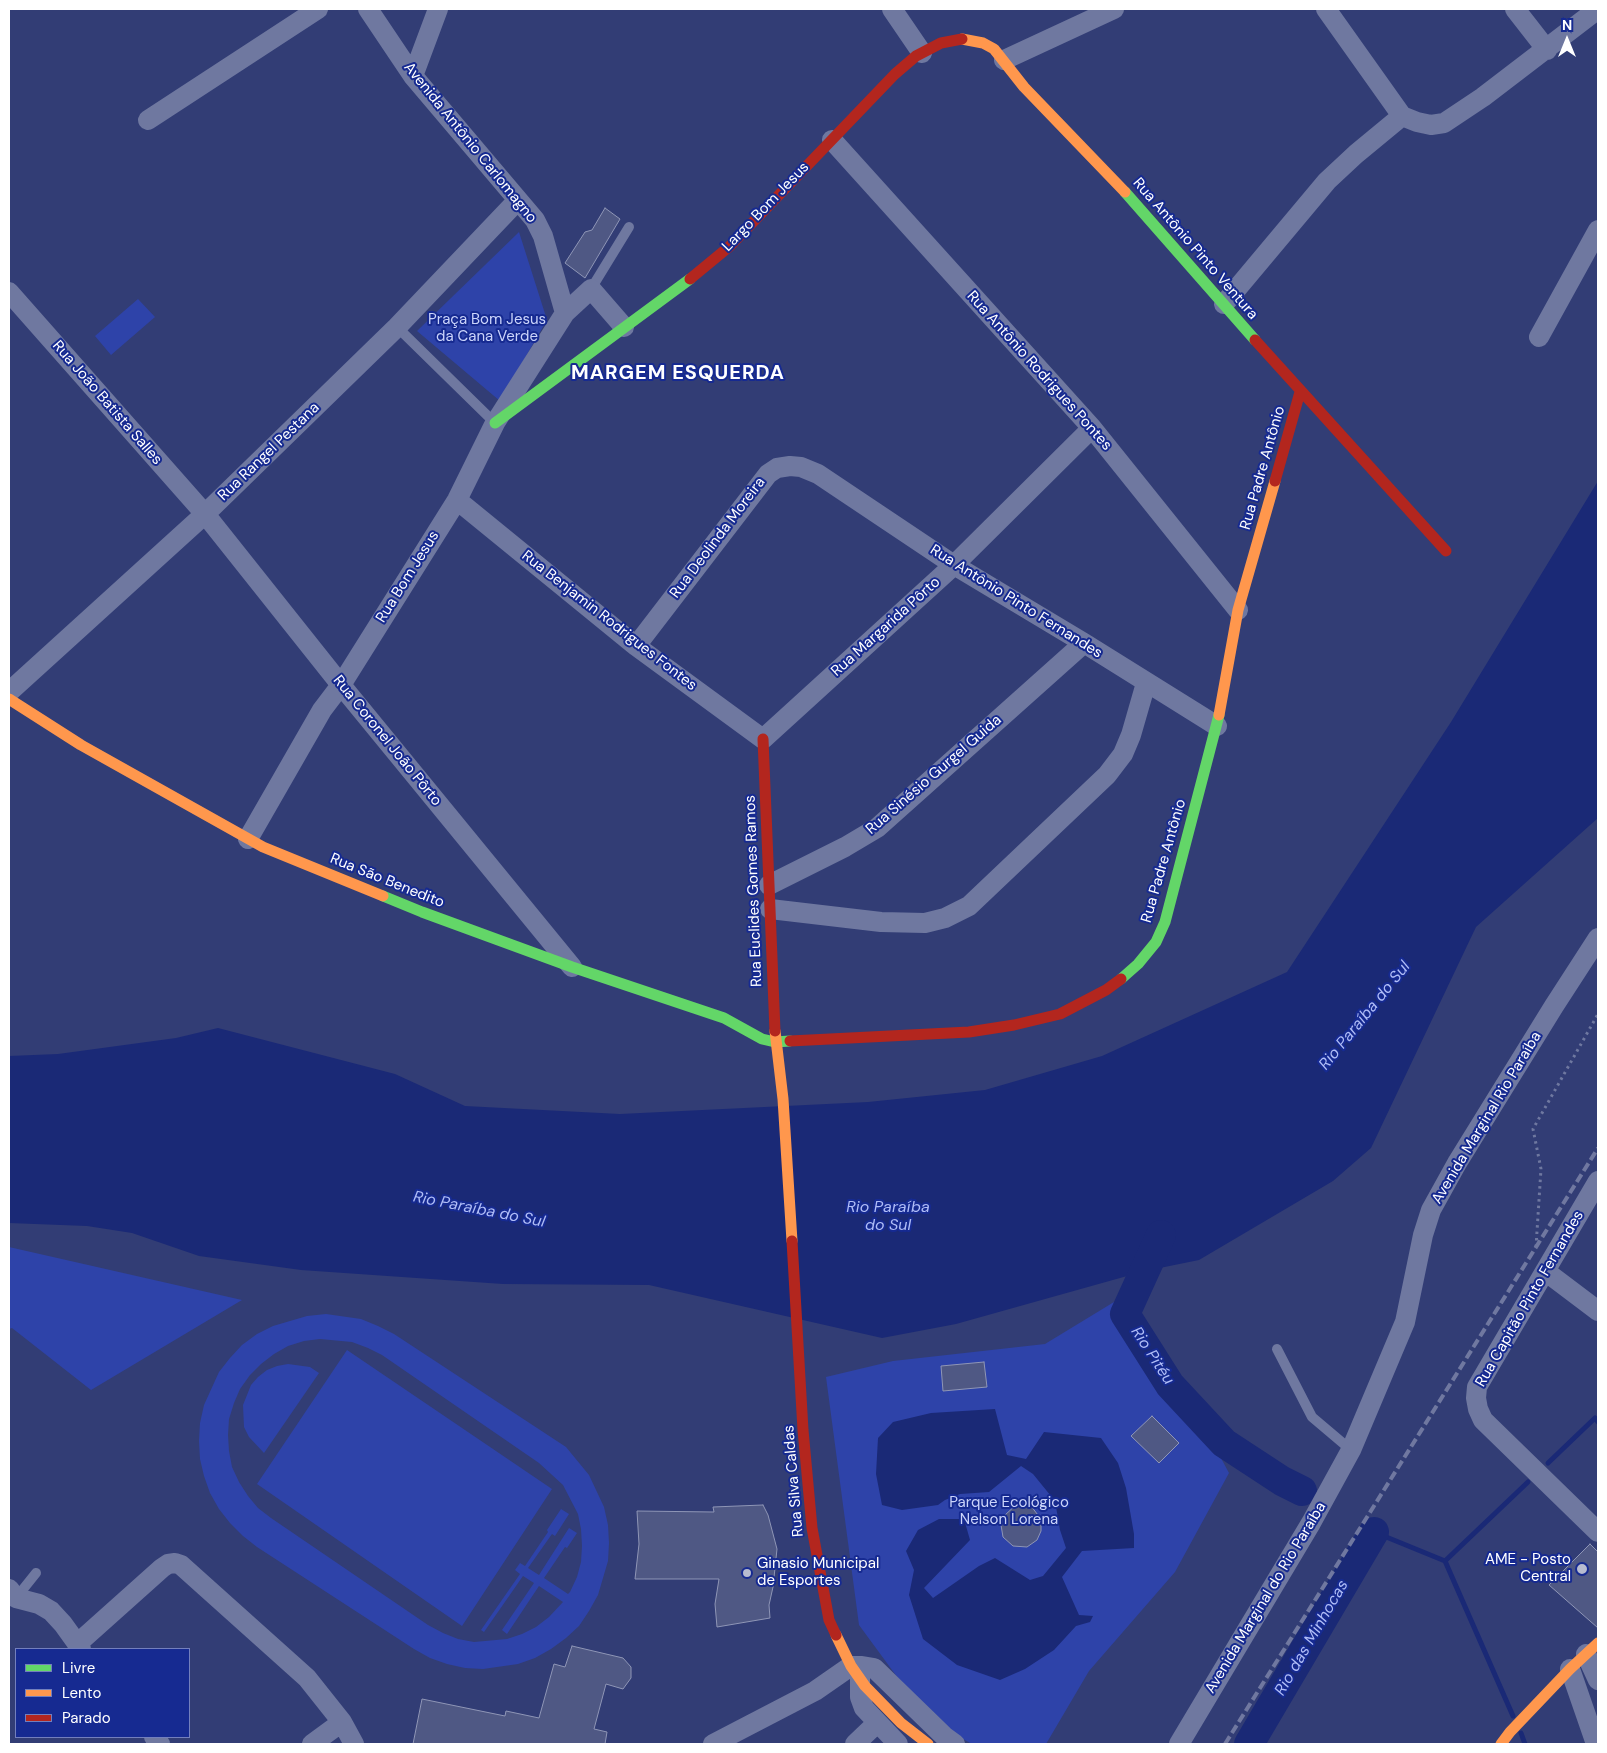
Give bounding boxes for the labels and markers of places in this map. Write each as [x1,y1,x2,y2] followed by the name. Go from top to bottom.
[1485,1551,1571,1586] place label: AME - Posto Central
[757,1555,879,1590] place label: Ginasio Municipal de Esportes
[1575,1562,1589,1576] marker: AME - Posto Central
[741,1567,753,1579] marker: Ginasio Municipal de Esportes

